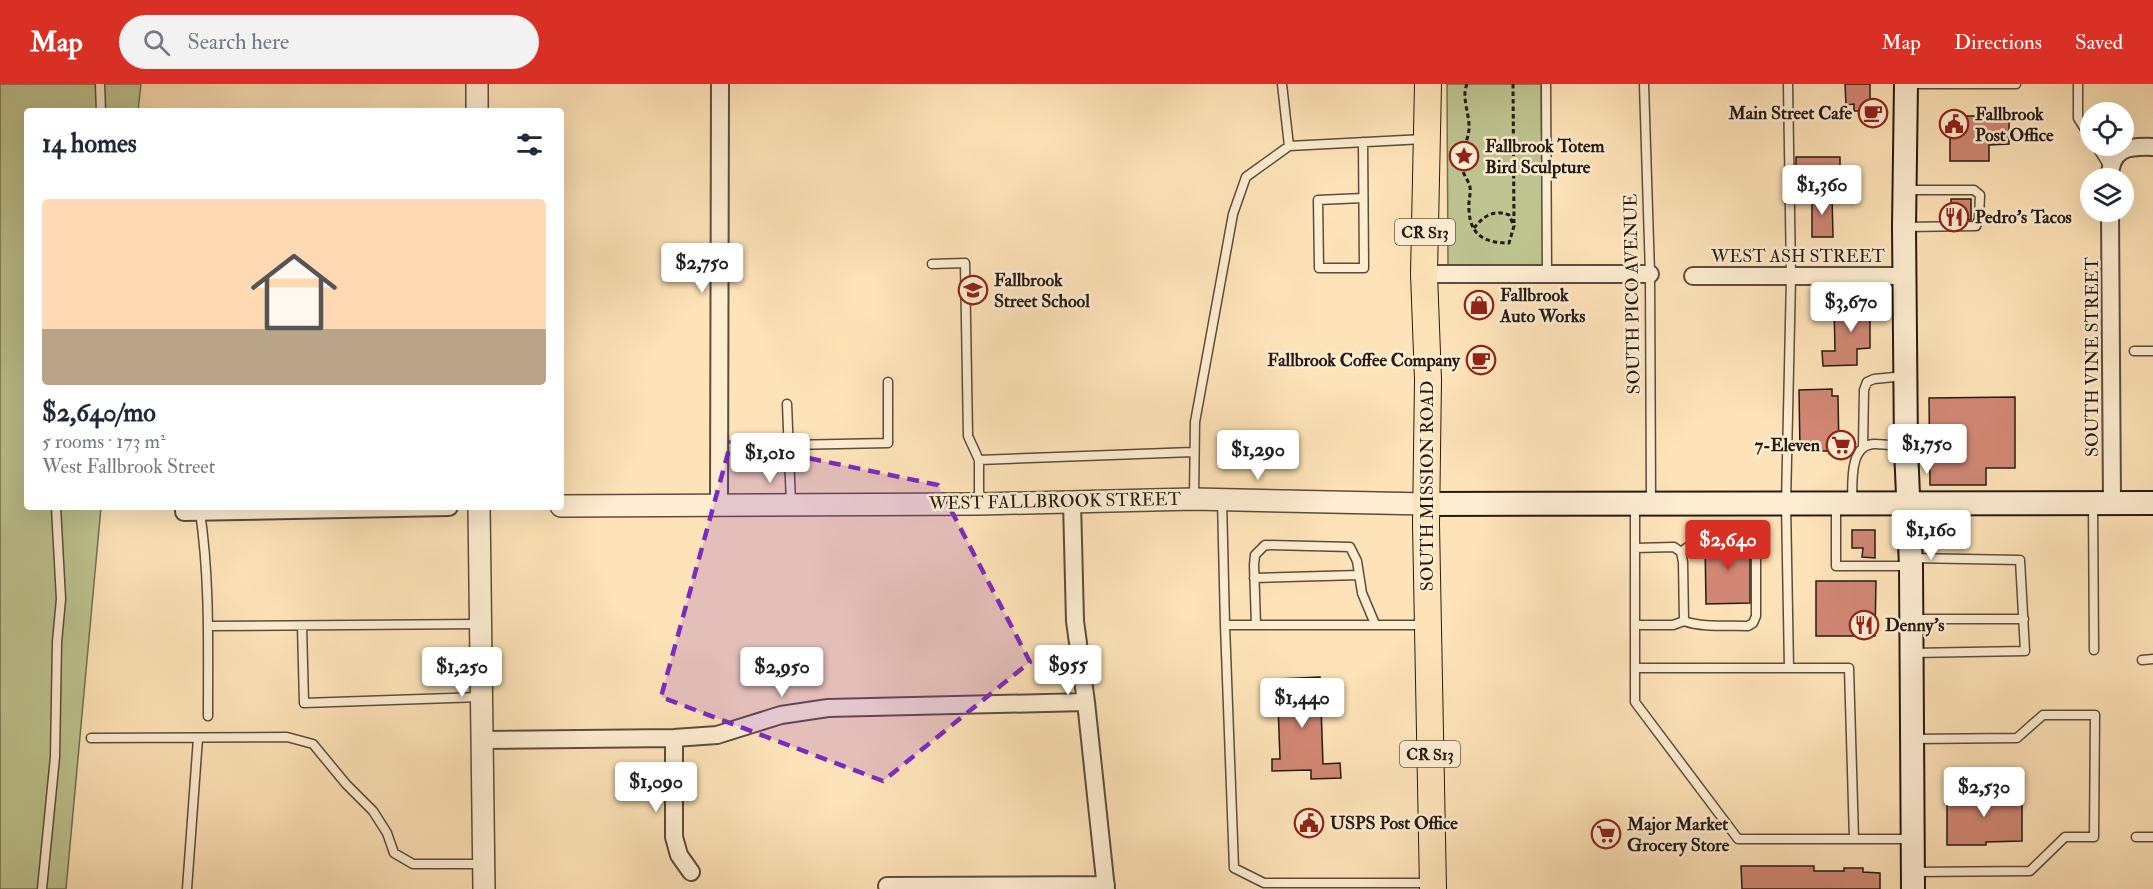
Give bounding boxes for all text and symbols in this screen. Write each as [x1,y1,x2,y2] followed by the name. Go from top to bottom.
[119,15,539,69] search box
[30,25,83,60] text: Map
[140,26,173,59] icon: search
[188,28,289,56] text: Search here
[1881,29,1921,56] text: Map
[1954,29,2042,56] text: Directions
[2075,29,2123,56] text: Saved
[1857,97,1889,129] cafe icon: Main Street Cafe
[1727,102,1852,125] place label: Main Street Cafe
[2080,102,2134,222] map controls
[2080,102,2134,156] button: locate
[1975,103,2054,147] place label: Fallbrook Post Office
[1938,108,1970,140] public building icon: Fallbrook Post Office
[42,128,137,160] text: 14 homes
[513,128,546,161] icon: filters
[1485,135,1605,179] place label: Fallbrook Totem Bird Sculpture
[1448,140,1480,172] place icon: Fallbrook Totem Bird Sculpture
[1773,165,1871,216] pin: $1,360
[2080,168,2134,222] button: layers
[1796,172,1848,197] text: $1,360
[1619,193,1646,395] street label: SOUTH PICO AVENUE
[1938,201,1970,233] restaurant icon: Pedro's Tacos
[1975,206,2072,229] place label: Pedro's Tacos
[1395,219,1455,245] road number: CR S13
[240,238,348,346] icon: home
[653,243,751,294] pin: $2,750
[1710,245,1886,268] street label: WEST ASH STREET
[675,250,729,275] text: $2,750
[2081,256,2104,457] street label: SOUTH VINE STREET
[994,269,1090,313] place label: Fallbrook Street School
[957,274,989,306] school or university icon: Fallbrook Street School
[1802,282,1900,333] pin: $3,670
[1499,284,1586,328] place label: Fallbrook Auto Works
[1463,289,1495,321] shop icon: Fallbrook Auto Works
[1824,289,1878,314] text: $3,670
[1465,344,1497,376] cafe icon: Fallbrook Coffee Company
[1267,349,1461,372] place label: Fallbrook Coffee Company
[1416,381,1439,591] street label: SOUTH MISSION ROAD
[42,397,156,429] text: $2,640/mo
[1878,424,1976,475] pin: $1,750
[42,429,166,454] text: 5 rooms · 173 m²
[1825,429,1857,461] supermarket icon: 7-Eleven
[1209,430,1307,481] pin: $1,290
[1902,431,1952,456] text: $1,750
[721,433,819,484] pin: $1,010
[1755,434,1821,457] place label: 7-Eleven
[1231,437,1285,462] text: $1,290
[745,440,795,465] text: $1,010
[42,454,215,479] text: West Fallbrook Street
[928,488,1182,515] street label: WEST FALLBROOK STREET
[1882,510,1980,561] pin: $1,160
[1906,517,1956,542] text: $1,160
[1679,520,1777,571] pin: $2,640
[1699,527,1757,552] text: $2,640
[1848,609,1880,641] restaurant icon: Denny's
[1885,614,1944,637] place label: Denny's
[1032,645,1104,696] pin: $955
[413,647,511,698] pin: $1,250
[733,647,831,698] pin: $2,950
[1048,652,1088,677] text: $955
[436,654,488,679] text: $1,250
[754,654,810,679] text: $2,950
[1253,678,1351,729] pin: $1,440
[1274,685,1330,710] text: $1,440
[1400,741,1460,767] road number: CR S13
[607,762,705,813] pin: $1,090
[1935,767,2033,818] pin: $2,530
[629,769,683,794] text: $1,090
[1958,774,2010,799] text: $2,530
[1293,807,1325,839] public building icon: USPS Post Office
[1330,812,1458,835] place label: USPS Post Office
[1626,813,1730,857] place label: Major Market Grocery Store
[1590,818,1622,850] supermarket icon: Major Market Grocery Store

